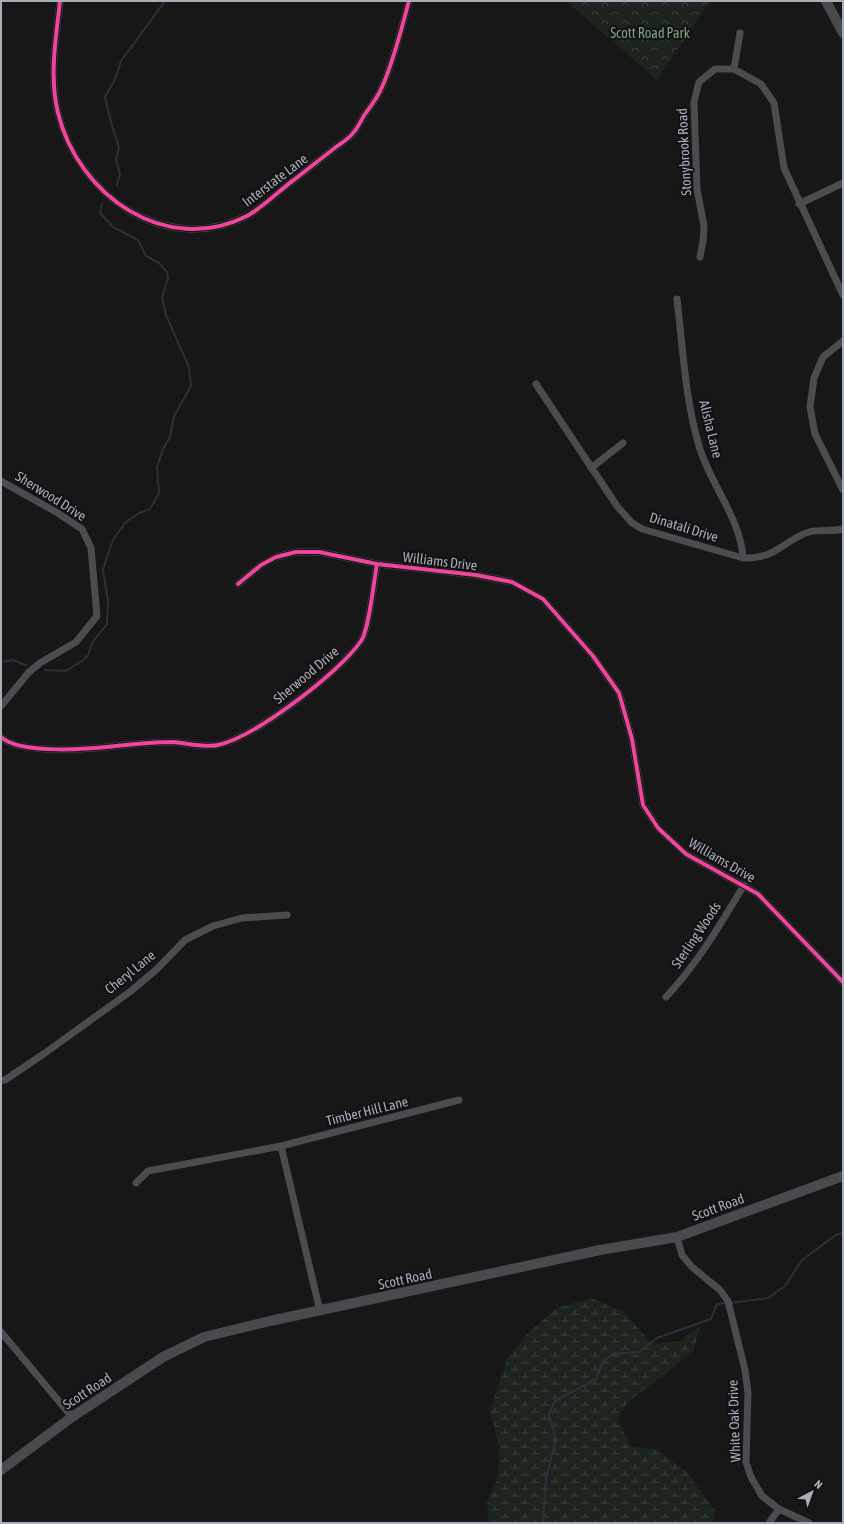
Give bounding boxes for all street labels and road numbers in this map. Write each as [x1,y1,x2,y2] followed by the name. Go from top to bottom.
[674,108,694,196] street label: Stonybrook Road
[239,150,311,210] street label: Interstate Lane
[696,398,726,460] street label: Alisha Lane
[13,468,89,524] street label: Sherwood Drive
[648,509,720,545] street label: Dinatali Drive
[402,549,478,573] street label: Williams Drive
[270,643,342,707] street label: Sherwood Drive
[686,834,758,886] street label: Williams Drive
[668,899,724,971] street label: Sterling Woods
[102,947,158,997] street label: Cheryl Lane
[324,1093,410,1129] street label: Timber Hill Lane
[690,1190,746,1224] street label: Scott Road
[377,1266,433,1292] street label: Scott Road
[60,1369,114,1413] street label: Scott Road
[725,1380,743,1462] street label: White Oak Drive

